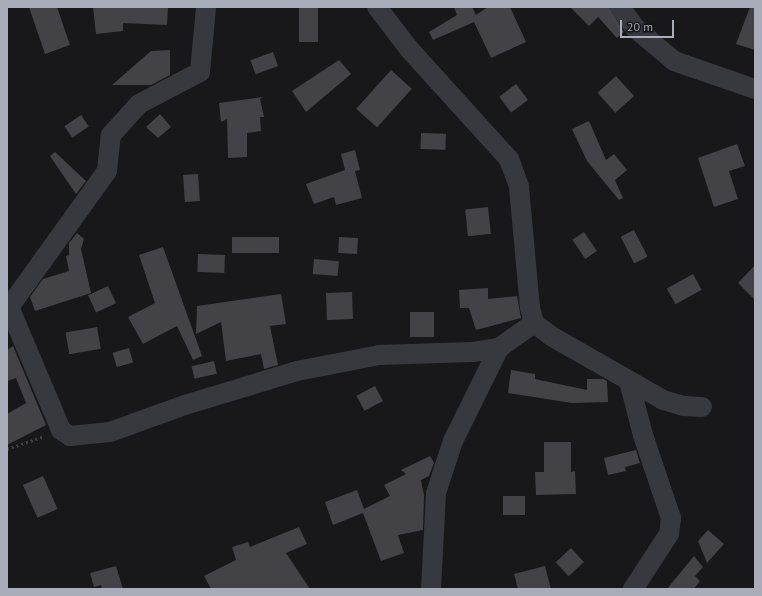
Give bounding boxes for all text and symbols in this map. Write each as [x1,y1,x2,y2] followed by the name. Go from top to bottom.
[622,12,676,38] scale bar
[627,19,653,34] text: 20 m

